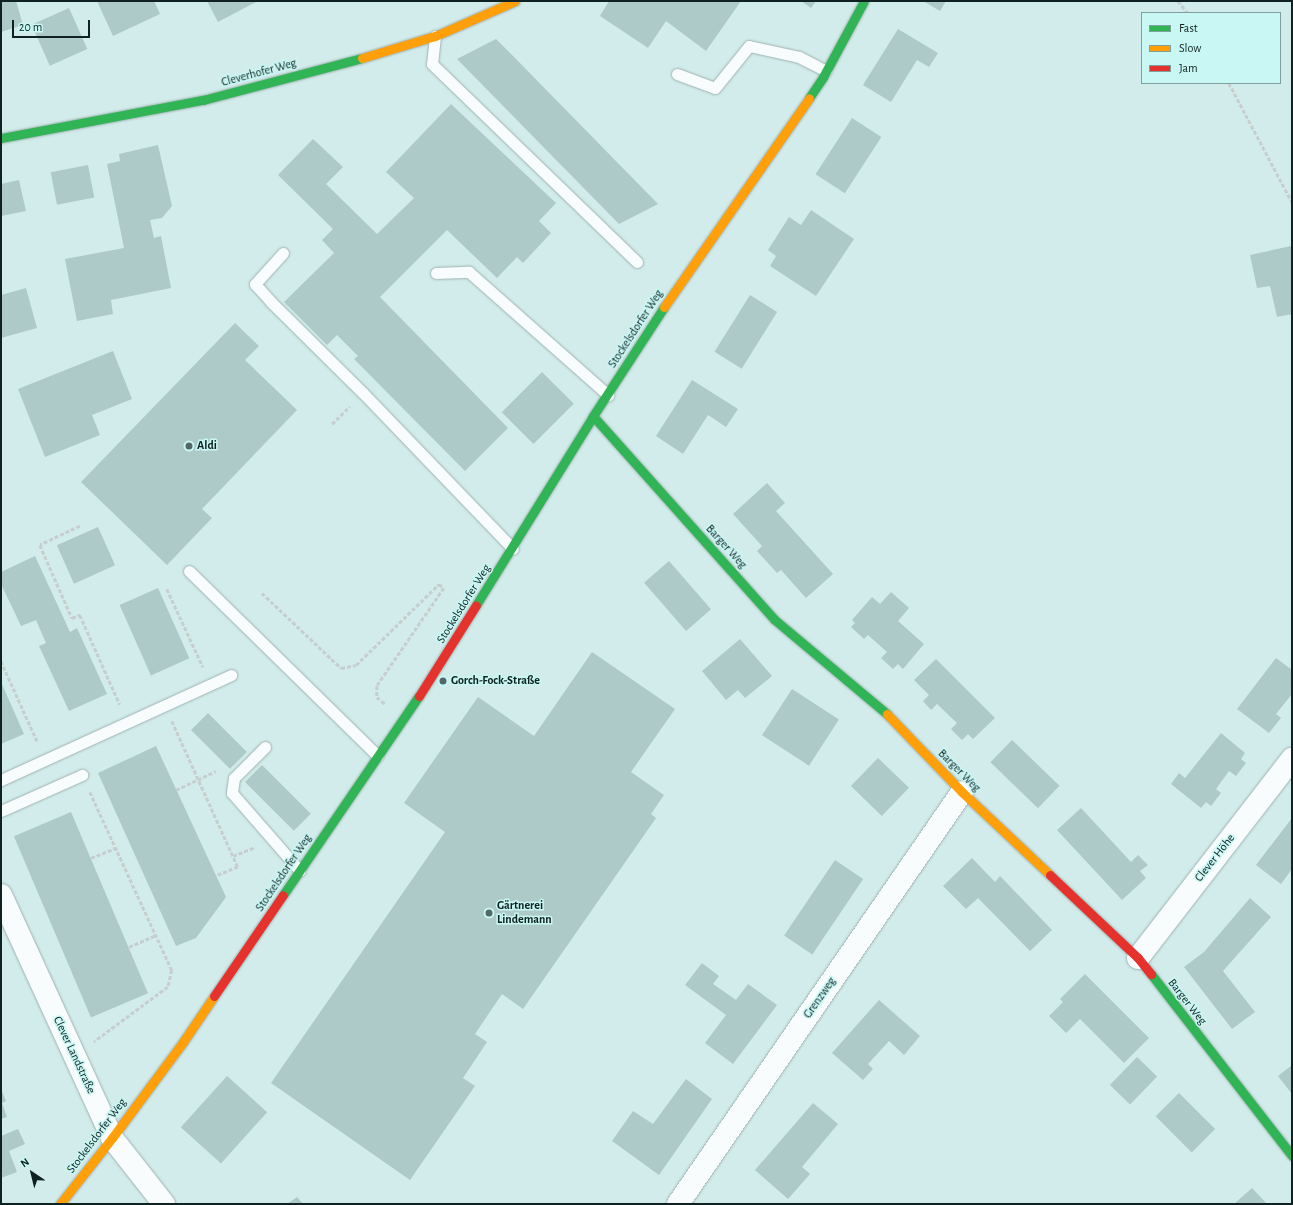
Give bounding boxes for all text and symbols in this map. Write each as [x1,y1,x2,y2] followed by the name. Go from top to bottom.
[14,12,92,38] scale bar
[1141,12,1281,84] legend
[19,21,42,33] text: 20 m
[1179,22,1198,34] text: Fast
[1179,42,1201,54] text: Slow
[220,56,298,90] street label: Cleverhofer Weg
[1179,62,1198,74] text: Jam
[605,287,667,371] street label: Stockelsdorfer Weg
[197,439,217,453] place label: Aldi
[184,441,194,451] marker: Aldi
[702,522,750,572] street label: Barger Weg
[434,562,494,646] street label: Stockelsdorfer Weg
[451,674,540,688] place label: Gorch-Fock-Straße
[438,676,448,686] marker: Gorch-Fock-Straße
[935,747,983,795] street label: Barger Weg
[1192,831,1238,885] street label: Clever Höhe
[253,832,315,914] street label: Stockelsdorfer Weg
[497,899,552,927] place label: Gärtnerei Lindemann
[484,908,494,918] marker: Gärtnerei Lindemann
[801,975,839,1021] street label: Grenzweg
[1165,976,1209,1028] street label: Barger Weg
[50,1014,98,1096] street label: Clever Landstraße
[64,1096,130,1176] street label: Stockelsdorfer Weg
[12,1153,52,1193] north arrow
[19,1156,31,1169] text: N

